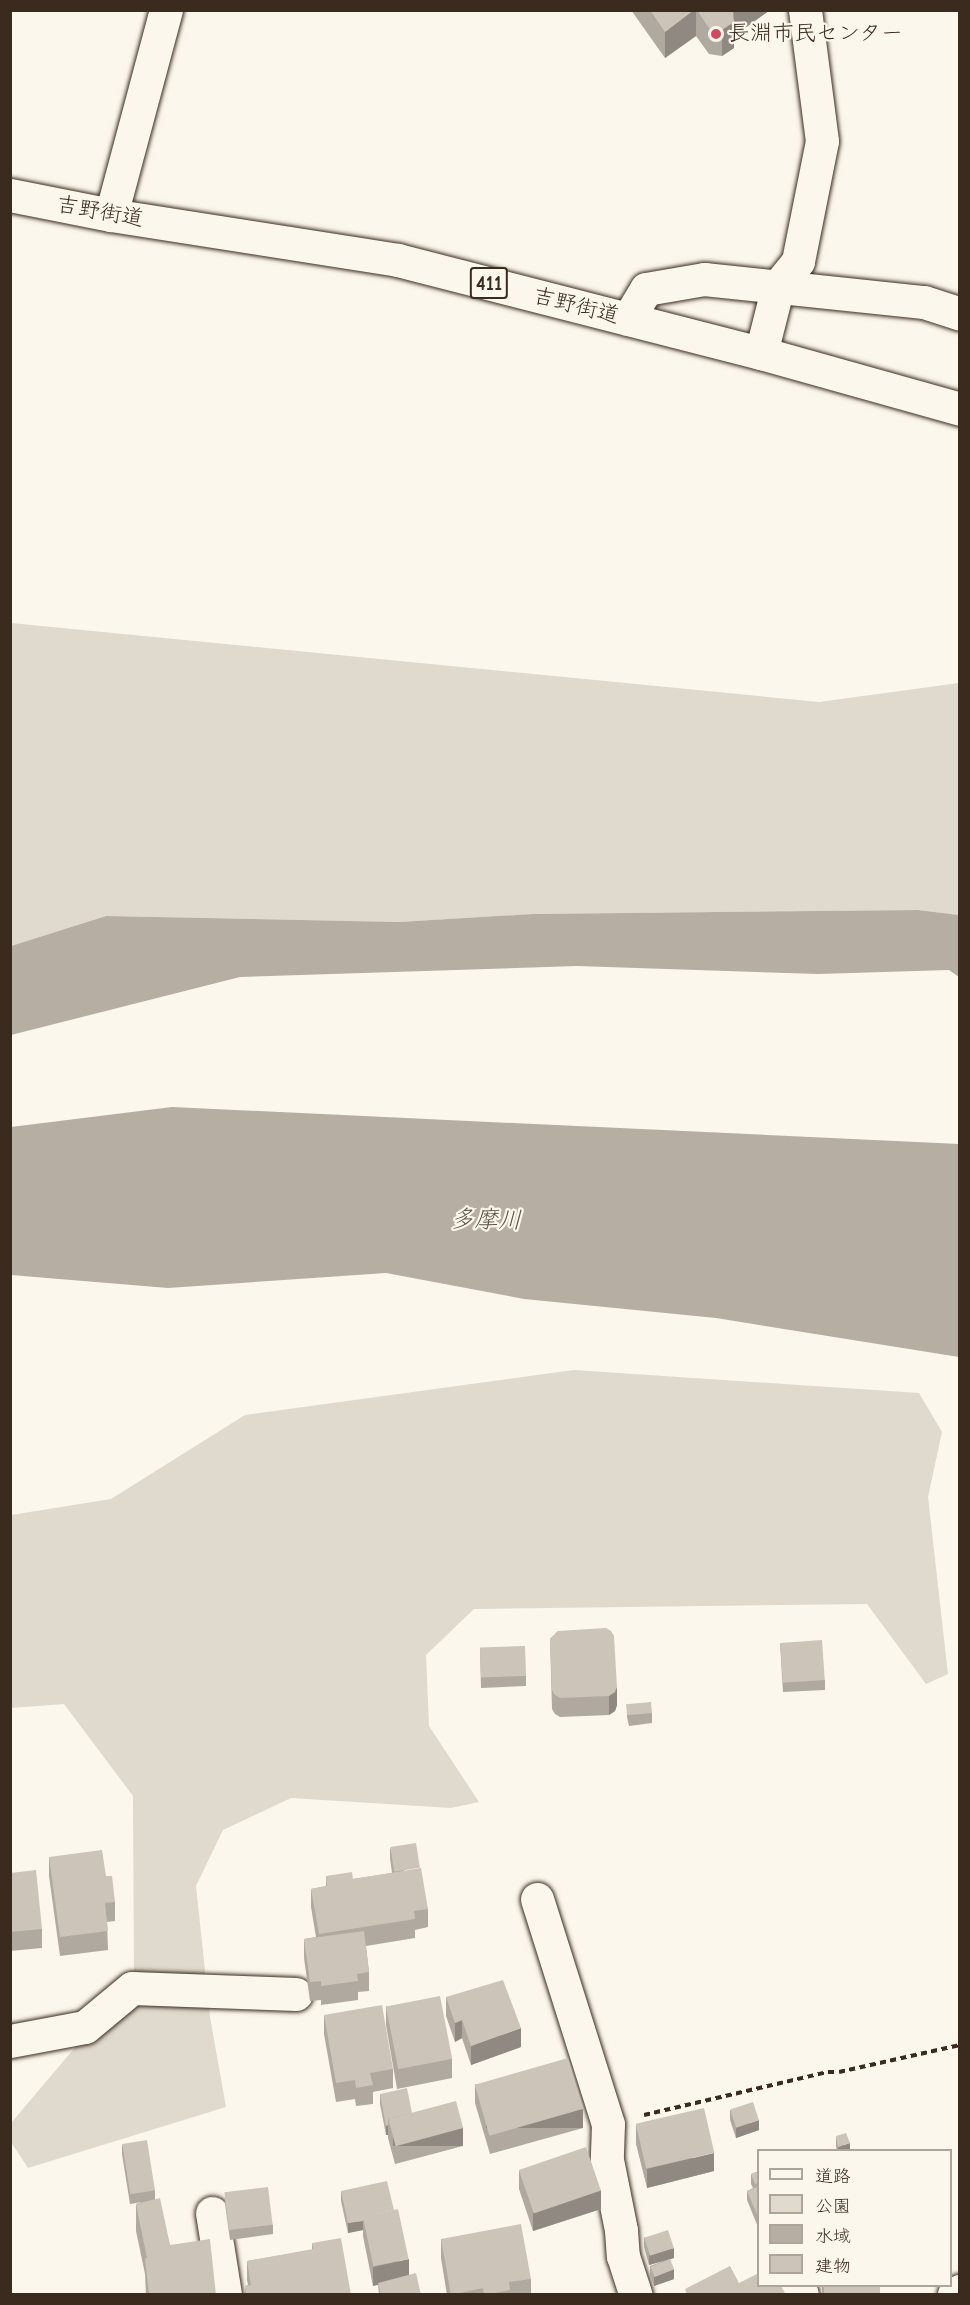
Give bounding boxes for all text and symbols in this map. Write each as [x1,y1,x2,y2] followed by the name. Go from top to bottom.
[728,21,904,47] place label: 長淵市民センター
[709,27,723,41] marker: 長淵市民センター
[54,191,146,233] street label: 吉野街道
[470,265,508,301] road number: 411
[530,283,622,329] street label: 吉野街道
[450,1205,522,1235] water label: 多摩川
[757,2149,952,2287] legend
[815,2166,851,2187] text: 道路
[815,2196,851,2217] text: 公園
[815,2226,851,2247] text: 水域
[815,2256,851,2277] text: 建物

